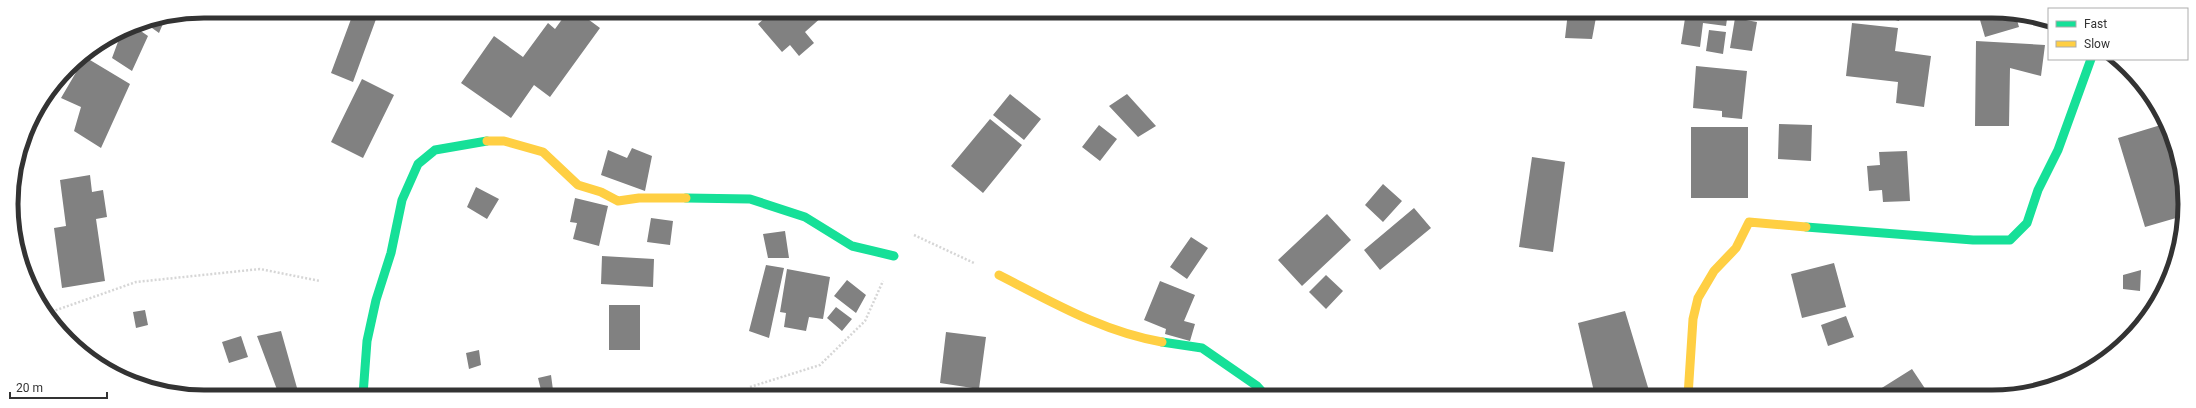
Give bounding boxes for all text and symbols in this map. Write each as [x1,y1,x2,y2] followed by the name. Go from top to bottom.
[2048,8,2188,60] legend
[2084,17,2107,31] text: Fast
[2084,37,2110,51] text: Slow
[10,374,107,400] scale bar
[16,381,43,395] text: 20 m

